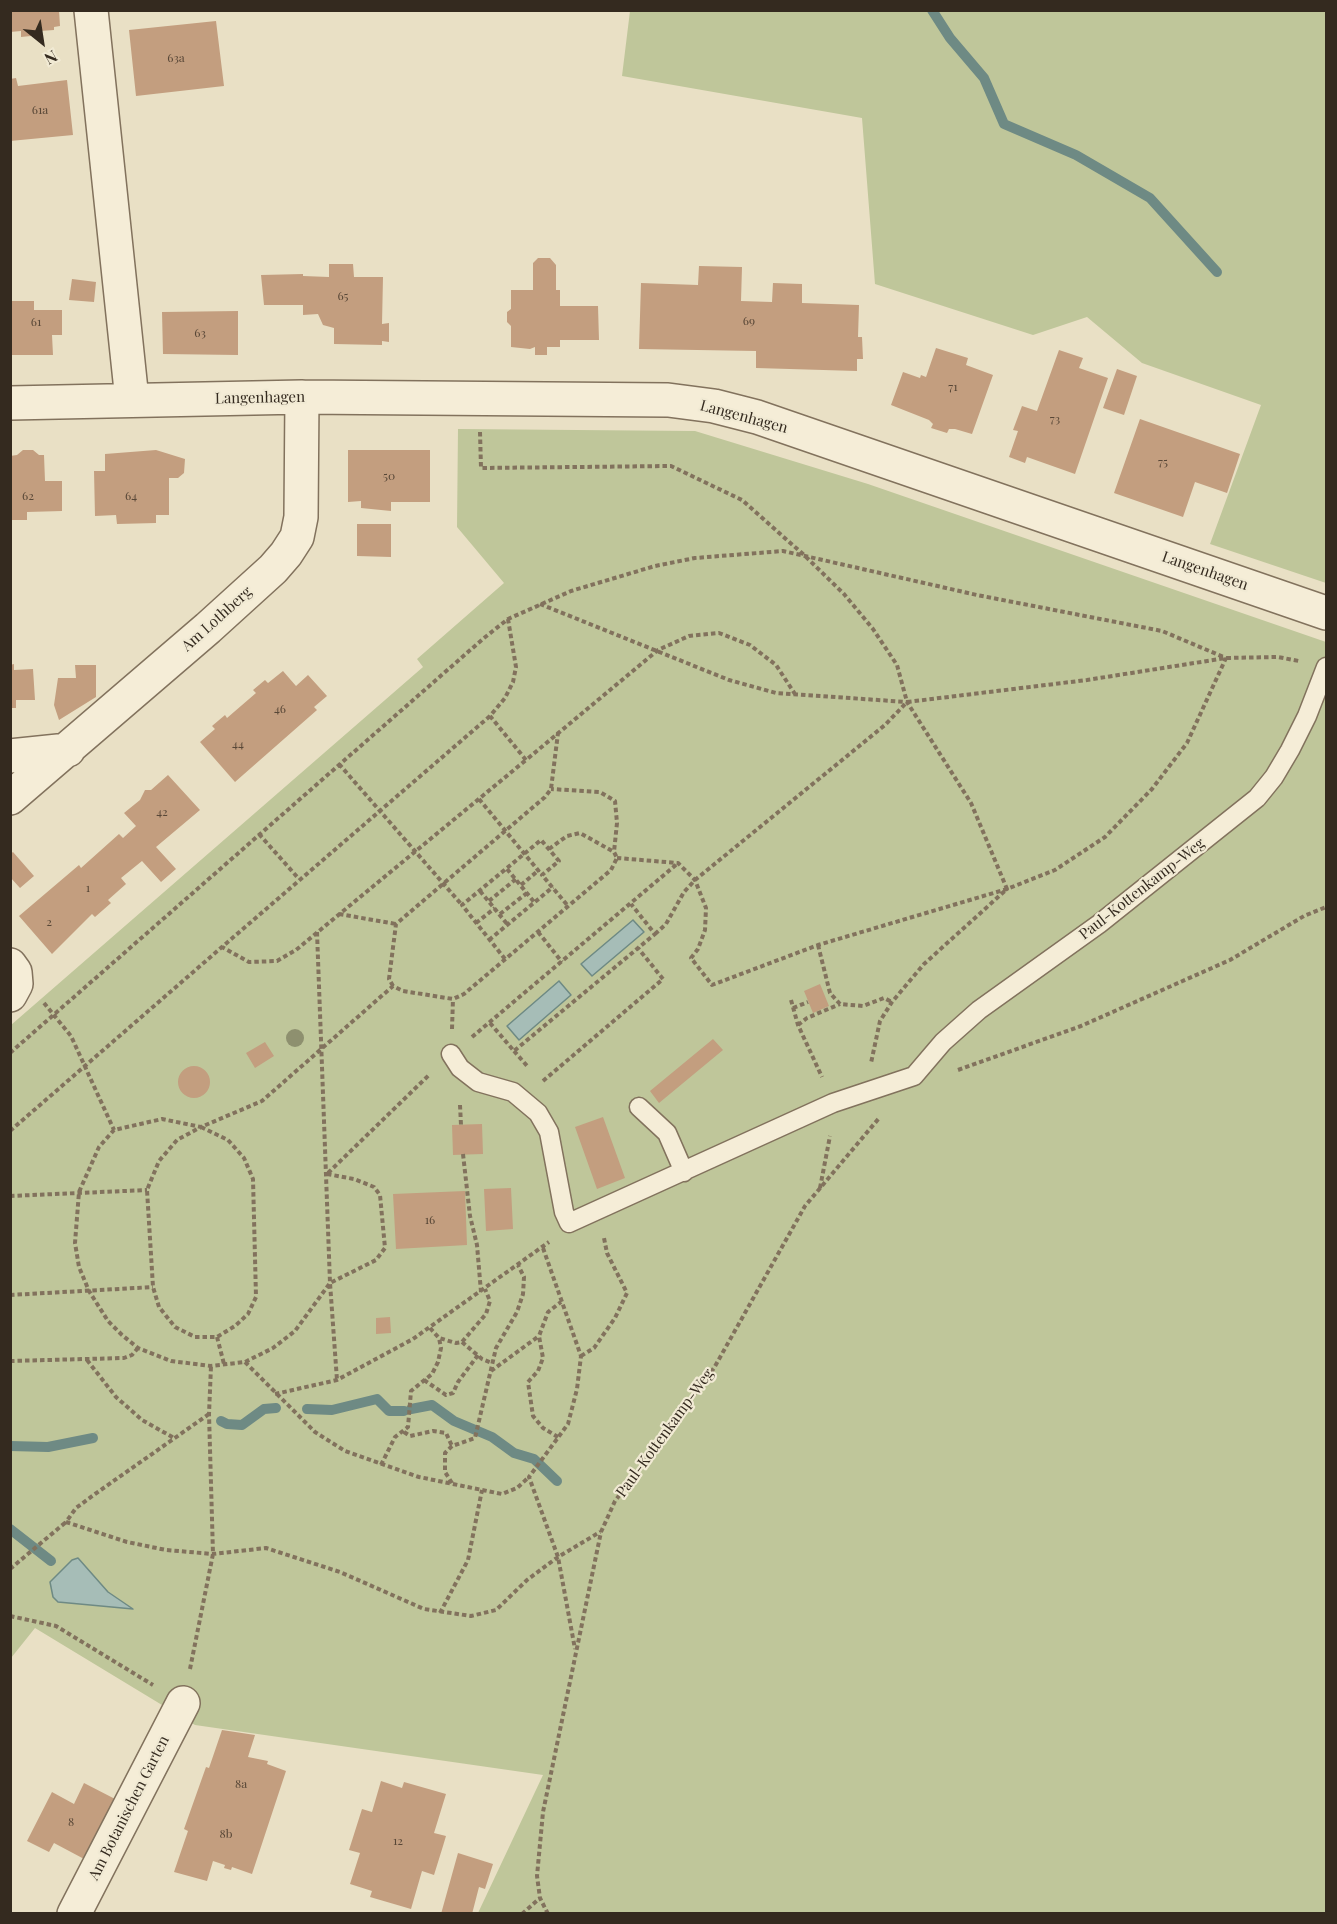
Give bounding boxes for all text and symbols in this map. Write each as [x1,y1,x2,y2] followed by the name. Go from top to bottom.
[12,12,72,72] north arrow
[41,46,62,70] text: N
[167,51,185,65] house number: 63a
[32,103,48,117] house number: 61a
[337,289,349,303] house number: 65
[743,314,755,328] house number: 69
[31,315,41,329] house number: 61
[194,326,206,340] house number: 63
[948,380,958,394] house number: 71
[215,388,305,408] street label: Langenhagen
[698,397,790,437] street label: Langenhagen
[1050,412,1060,426] house number: 73
[1158,455,1168,469] house number: 75
[383,469,395,483] house number: 50
[22,489,34,503] house number: 62
[125,489,137,503] house number: 64
[1160,548,1250,594] street label: Langenhagen
[178,583,256,655] street label: Am Lothberg
[274,702,286,716] house number: 46
[232,737,244,751] house number: 44
[156,805,168,819] house number: 42
[1076,834,1208,944] street label: Paul-Kottenkamp-Weg
[86,881,90,895] house number: 1
[46,915,52,929] house number: 2
[425,1213,435,1227] house number: 16
[612,1365,718,1501] street label: Paul-Kottenkamp-Weg
[85,1733,173,1883] street label: Am Botanischen Garten
[235,1777,247,1791] house number: 8a
[68,1815,74,1829] house number: 8
[220,1827,232,1841] house number: 8b
[393,1834,403,1848] house number: 12

